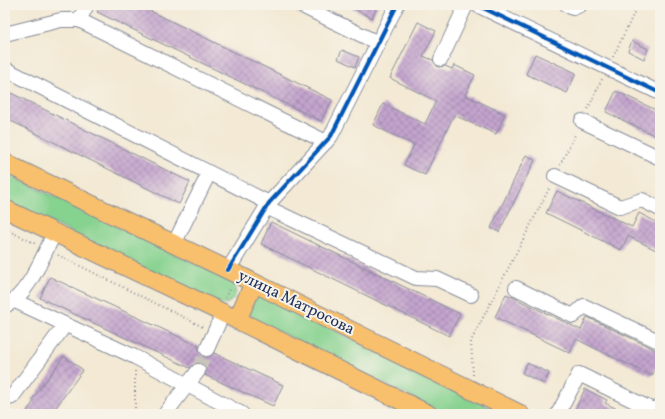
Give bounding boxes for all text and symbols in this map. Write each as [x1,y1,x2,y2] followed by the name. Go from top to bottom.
[234,265,358,341] street label: улица Матросова

